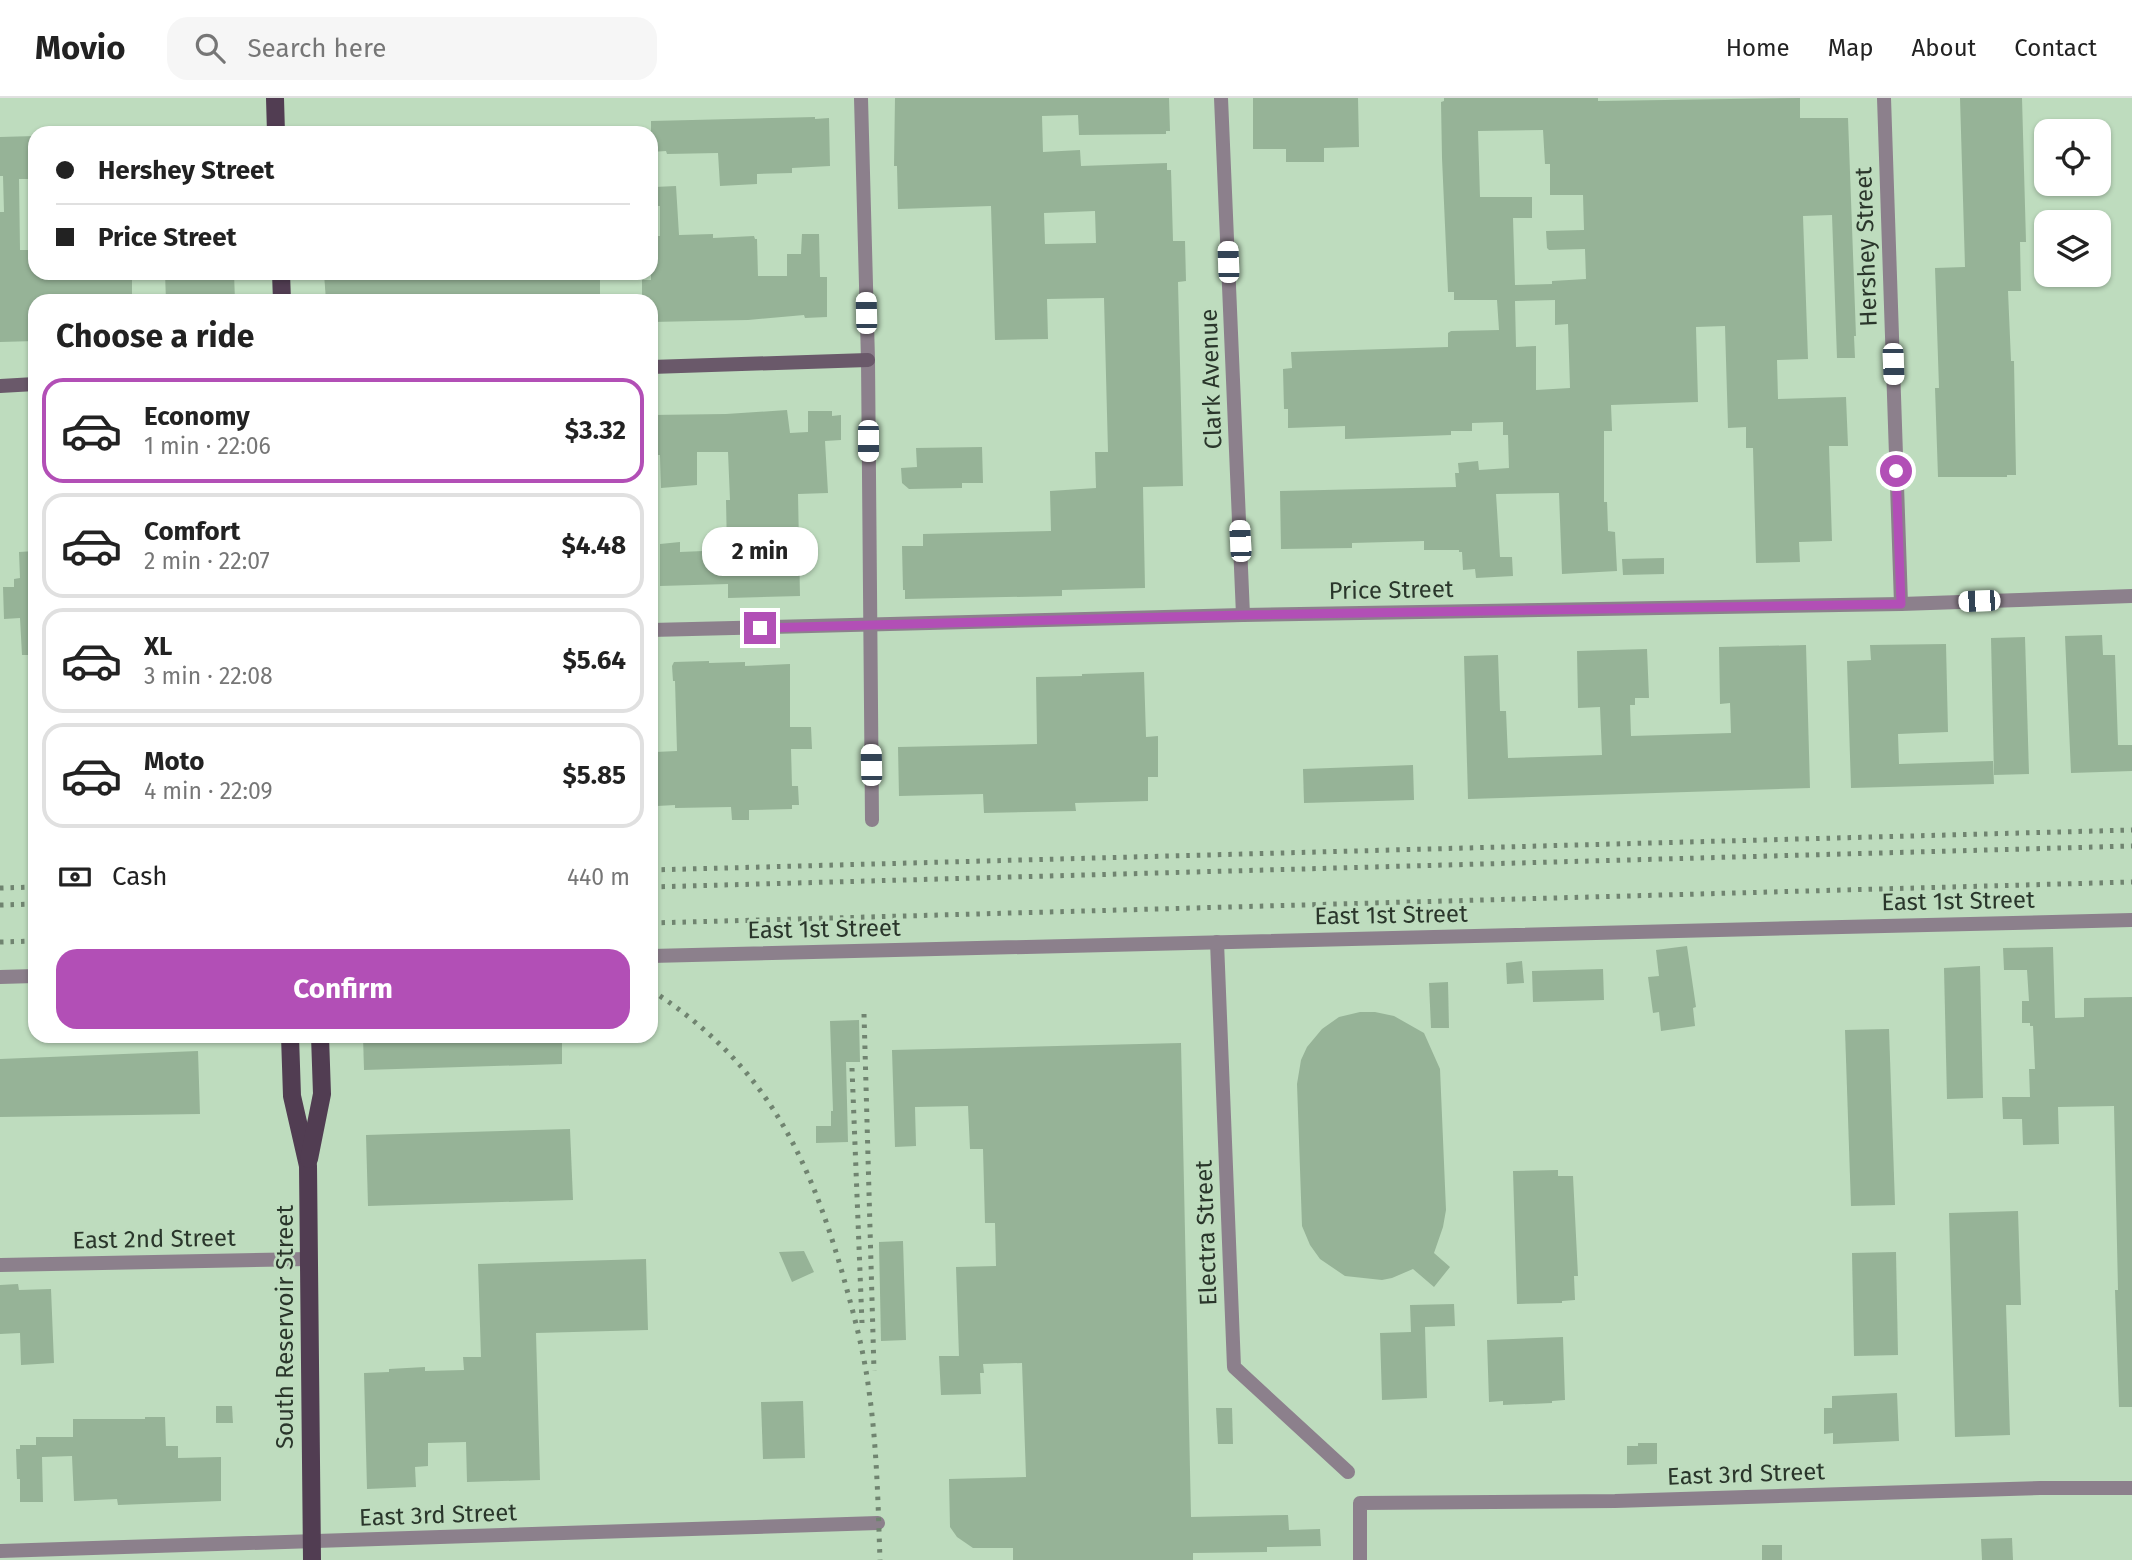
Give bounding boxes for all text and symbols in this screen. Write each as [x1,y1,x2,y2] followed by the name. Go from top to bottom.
[167,17,657,80] search box
[35,28,125,68] text: Movio
[191,29,229,67] icon: search
[247,33,386,64] text: Search here
[1726,34,1790,62] text: Home
[1828,34,1874,62] text: Map
[1912,34,1976,62] text: About
[2014,34,2097,62] text: Contact
[2034,119,2111,287] map controls
[2034,119,2111,196] button: locate
[98,155,274,186] text: Hershey Street
[1849,166,1883,327] street label: Hershey Street
[2034,210,2111,287] button: layers
[98,222,237,253] text: Price Street
[1217,241,1240,283] car
[856,292,877,334] car
[1195,308,1227,450] street label: Clark Avenue
[56,317,254,355] text: Choose a ride
[1882,343,1905,385] car
[60,399,123,462] icon: car
[144,401,250,432] text: Economy
[565,415,626,446] text: $3.32
[858,420,879,462] car
[144,432,271,460] text: 1 min · 22:06
[1880,455,1912,487] route start
[60,514,123,577] icon: car
[144,516,240,547] text: Comfort
[1229,519,1252,563] car
[702,526,818,575] callout: 2 min
[562,530,626,561] text: $4.48
[732,537,788,565] text: 2 min
[144,547,270,575] text: 2 min · 22:07
[1328,575,1454,605] street label: Price Street
[1958,590,2001,612] car
[744,612,776,644] route end
[60,629,123,692] icon: car
[144,631,172,662] text: XL
[562,645,626,676] text: $5.64
[144,662,273,690] text: 3 min · 22:08
[60,744,123,807] icon: car
[861,744,882,786] car
[144,746,204,777] text: Moto
[563,760,626,791] text: $5.85
[144,777,273,805] text: 4 min · 22:09
[56,858,94,896] icon: cash
[112,861,168,892] text: Cash
[567,863,630,891] text: 440 m
[1881,886,2035,916] street label: East 1st Street
[1314,900,1468,930] street label: East 1st Street
[747,914,901,944] street label: East 1st Street
[56,949,630,1029] button: Confirm
[1189,1159,1223,1306] street label: Electra Street
[271,1205,299,1449] street label: South Reservoir Street
[72,1224,236,1254] street label: East 2nd Street
[1667,1457,1826,1491] street label: East 3rd Street
[359,1498,518,1532] street label: East 3rd Street

